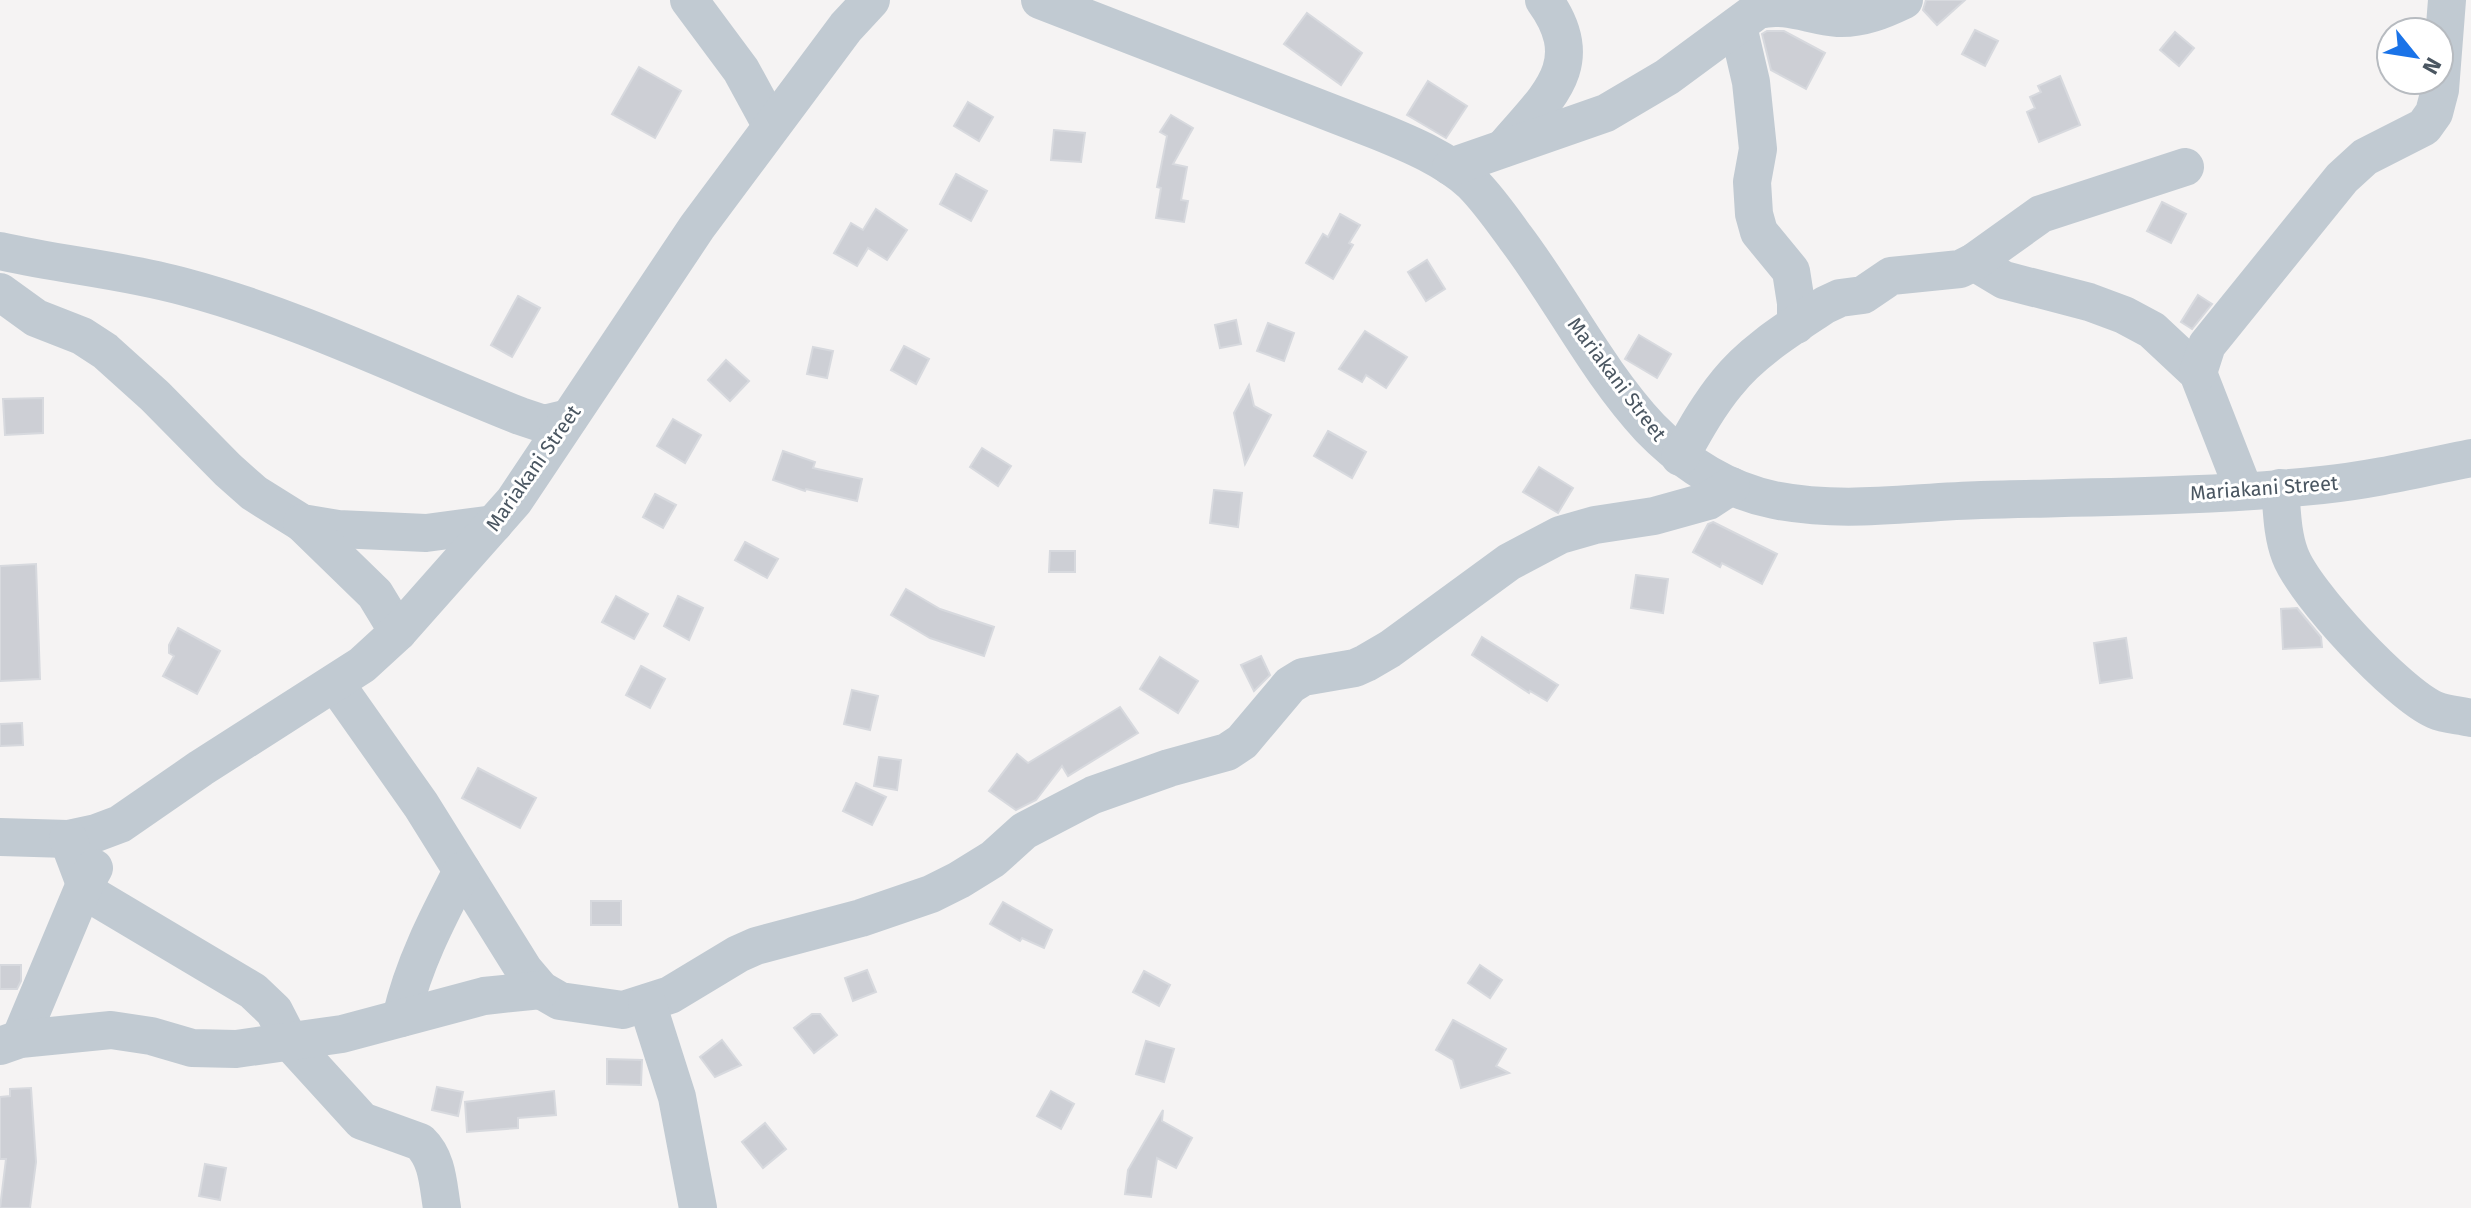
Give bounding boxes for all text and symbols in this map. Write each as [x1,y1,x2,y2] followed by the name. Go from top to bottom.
[2375,16,2455,96] north arrow
[2417,53,2447,79] text: N
[1563,313,1672,446] street label: Mariakani Street
[481,400,586,536] street label: Mariakani Street
[2189,471,2340,505] street label: Mariakani Street

